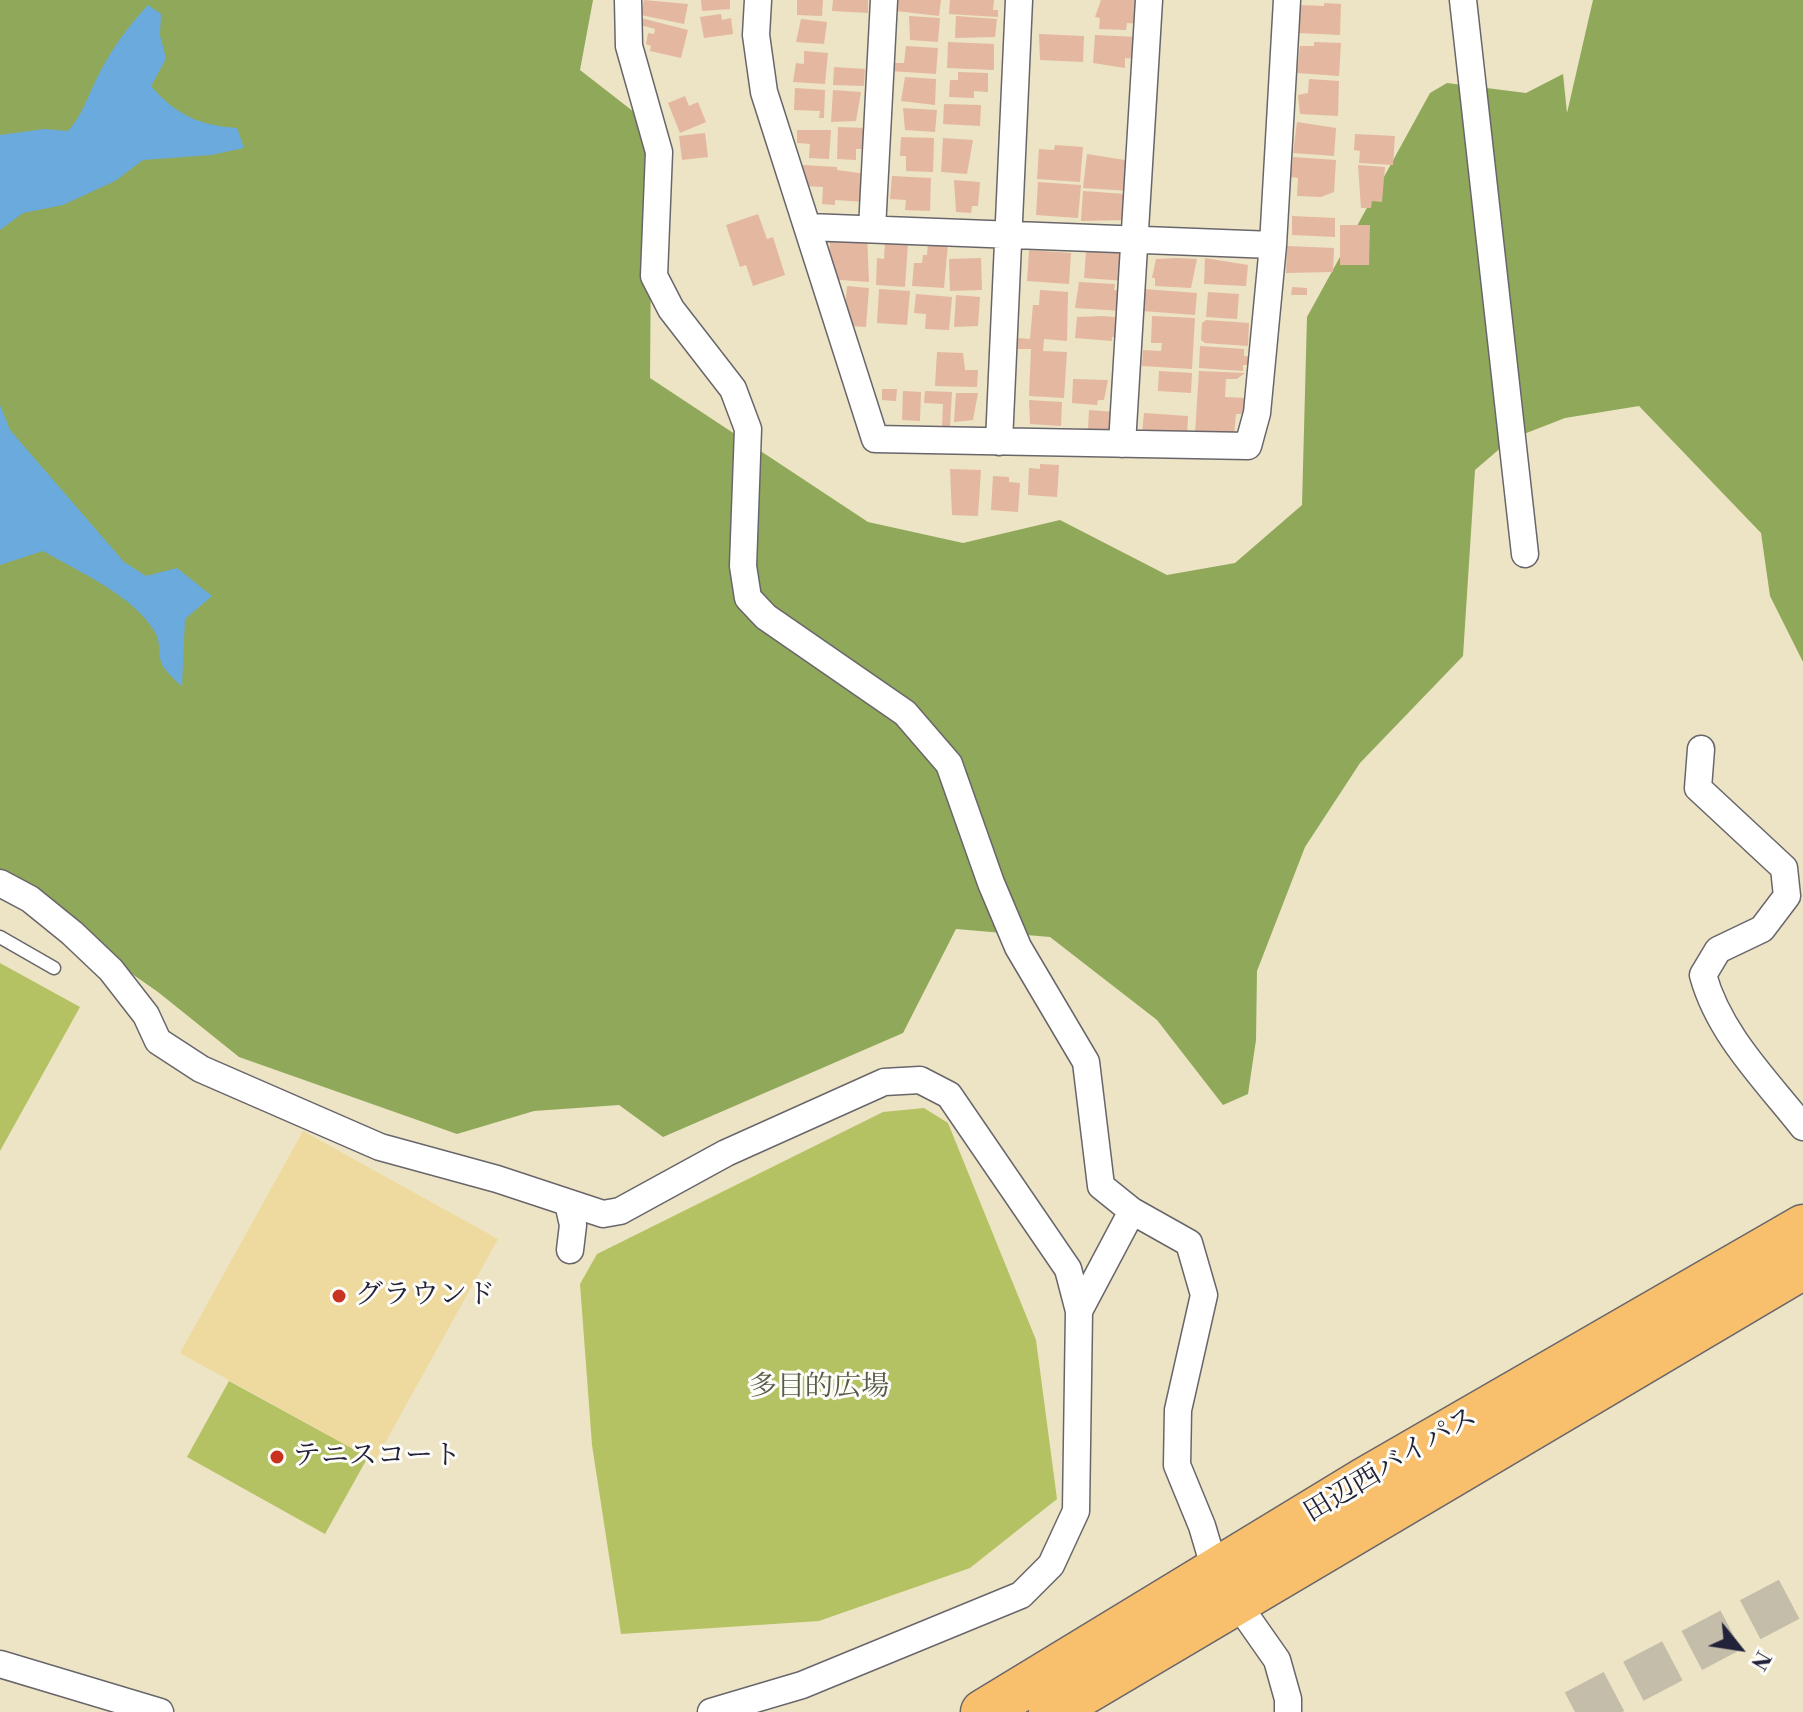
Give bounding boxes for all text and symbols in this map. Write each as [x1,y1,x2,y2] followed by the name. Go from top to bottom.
[355,1279,495,1313] place label: グラウンド
[330,1287,348,1305] marker: グラウンド
[749,1371,889,1405] park label: 多目的広場
[1298,1401,1484,1531] street label: 田辺西バイパス
[293,1440,461,1474] place label: テニスコート
[268,1448,286,1466] marker: テニスコート
[1699,1608,1779,1688] north arrow
[1744,1646,1776,1675] text: N

